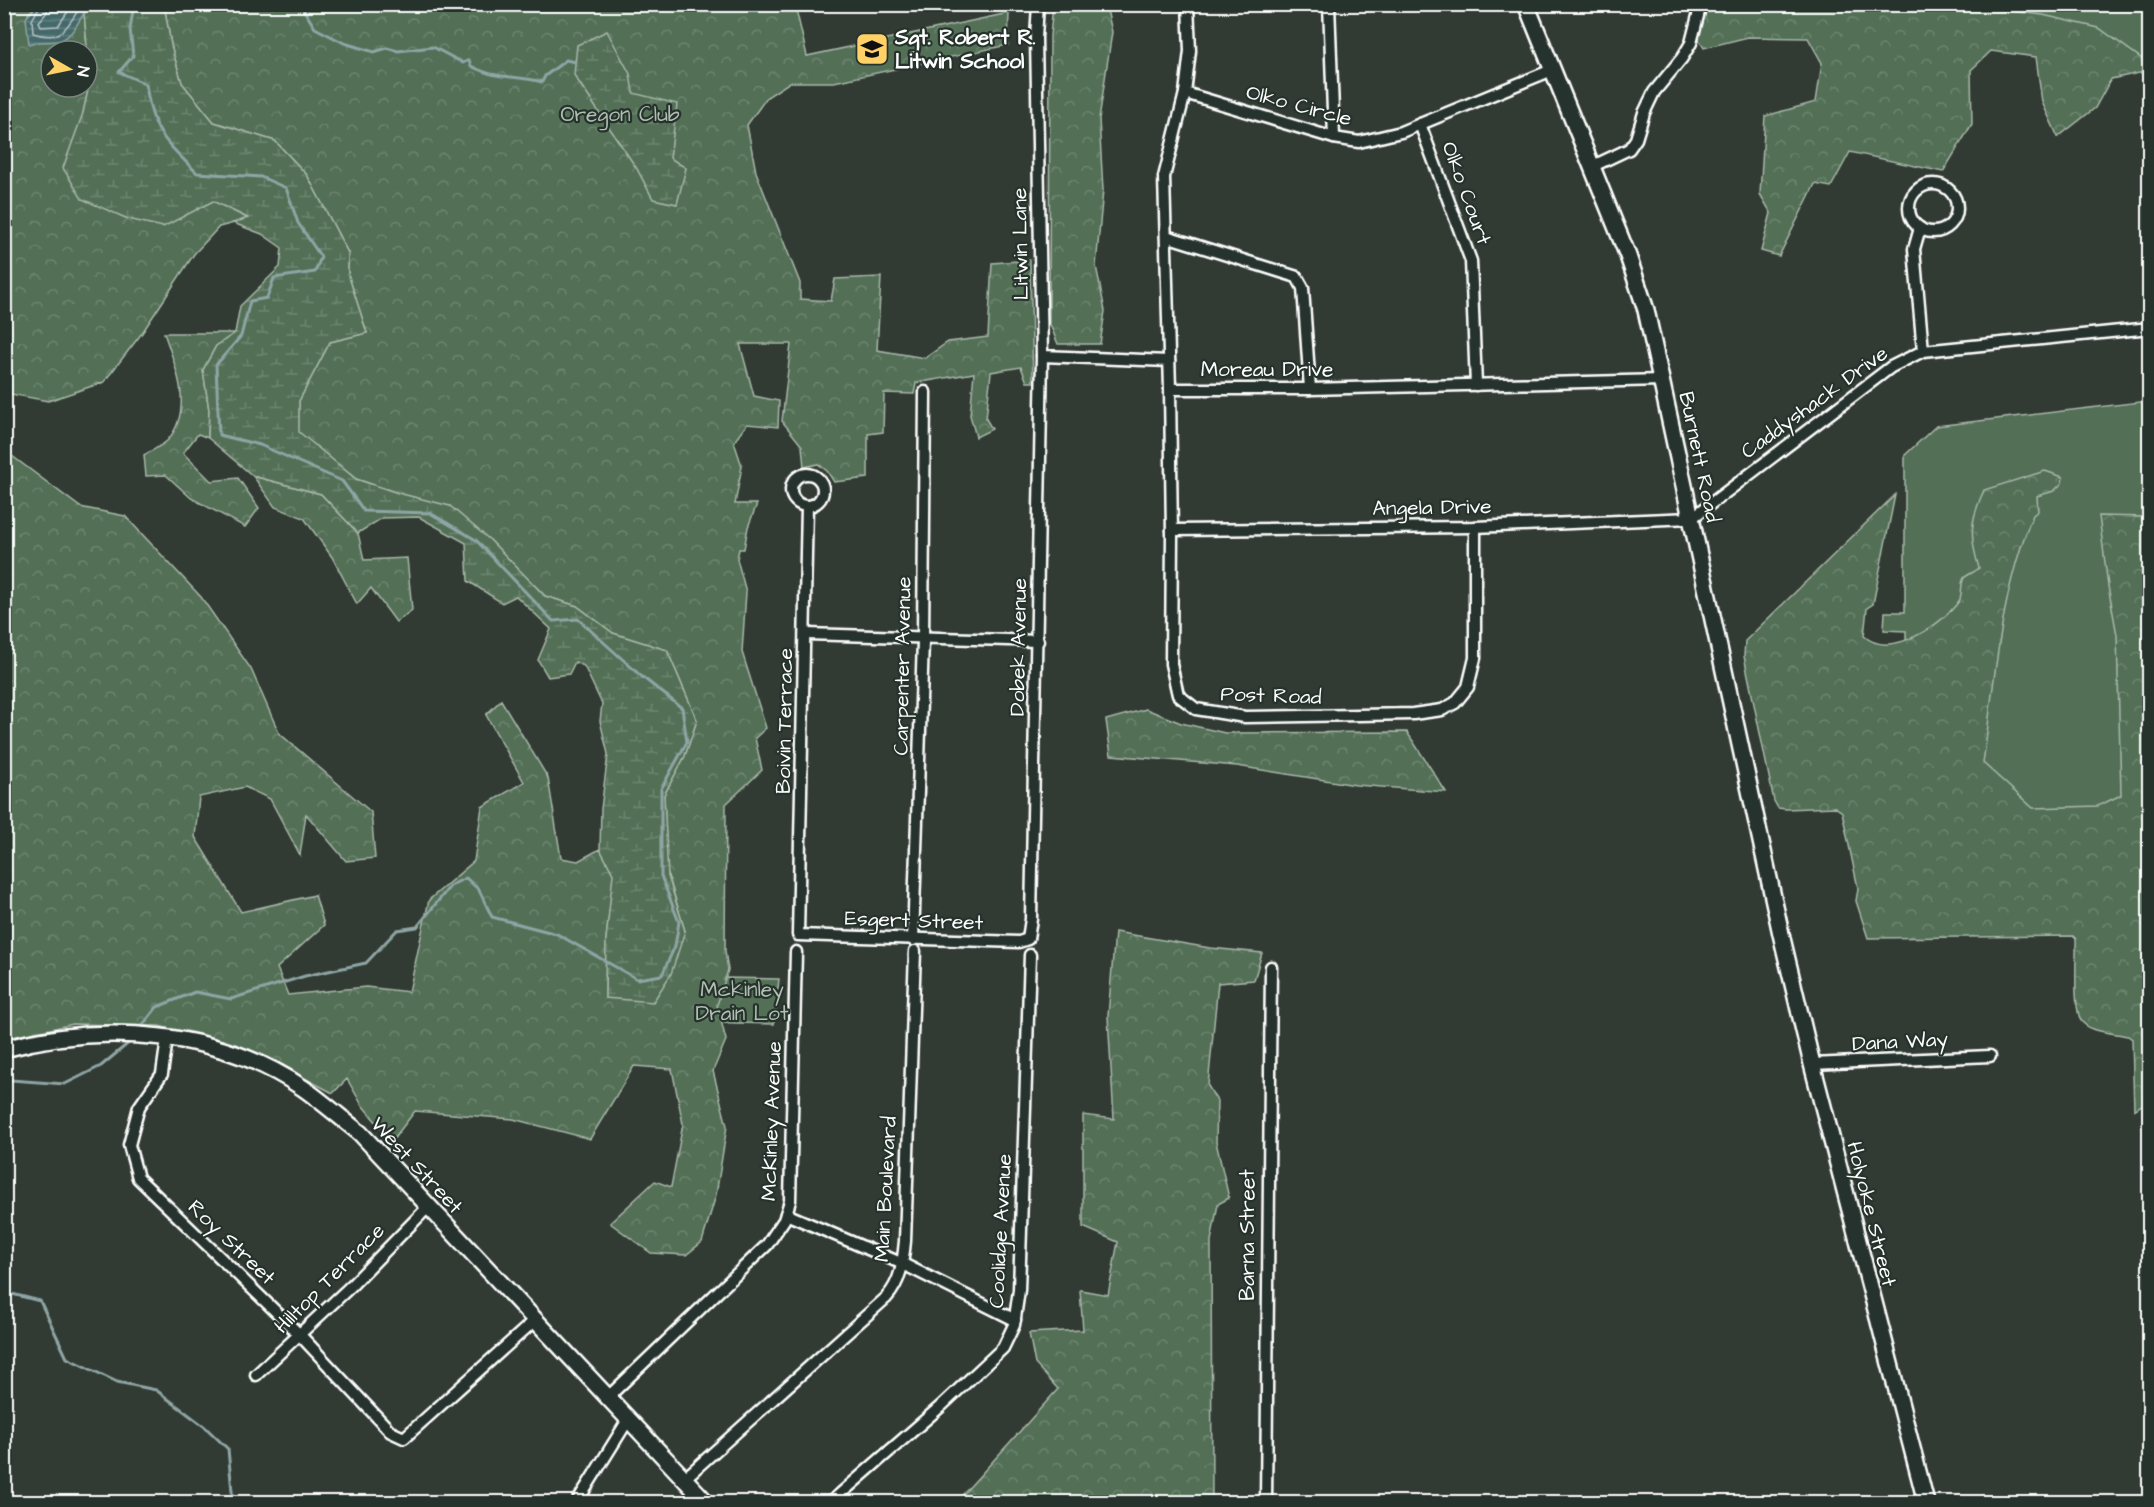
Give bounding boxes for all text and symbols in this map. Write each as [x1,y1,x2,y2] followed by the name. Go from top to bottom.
[894,23,1036,76] place label: Sgt. Robert R. Litwin School
[854,31,890,67] school or university icon: Sgt. Robert R. Litwin School
[39,39,99,99] north arrow
[71,65,94,78] text: N
[1243,77,1355,133] street label: Olko Circle
[560,100,680,131] park label: Oregon Club
[1434,138,1499,249] street label: Olko Court
[1005,188,1036,300] street label: Litwin Lane
[1735,339,1895,467] street label: Caddyshack Drive
[1201,355,1333,384] street label: Moreau Drive
[1672,389,1728,525] street label: Burnett Road
[1372,492,1492,525] street label: Angela Drive
[886,576,920,756] street label: Carpenter Avenue
[1003,578,1034,716] street label: Dobek Avenue
[769,648,800,794] street label: Boivin Terrace
[1220,679,1322,712] street label: Post Road
[844,904,984,939] street label: Esgert Street
[696,975,789,1028] park label: Mckinley Drain Lot
[1851,1024,1949,1060] street label: Dana Way
[754,1041,791,1201] street label: McKinley Avenue
[364,1110,470,1221] street label: West Street
[867,1115,904,1263] street label: Main Boulevard
[1838,1139,1904,1291] street label: Holyoke Street
[982,1153,1021,1309] street label: Coolidge Avenue
[1233,1169,1262,1301] street label: Barna Street
[180,1193,282,1293] street label: Roy Street
[268,1217,392,1341] street label: Hilltop Terrace

